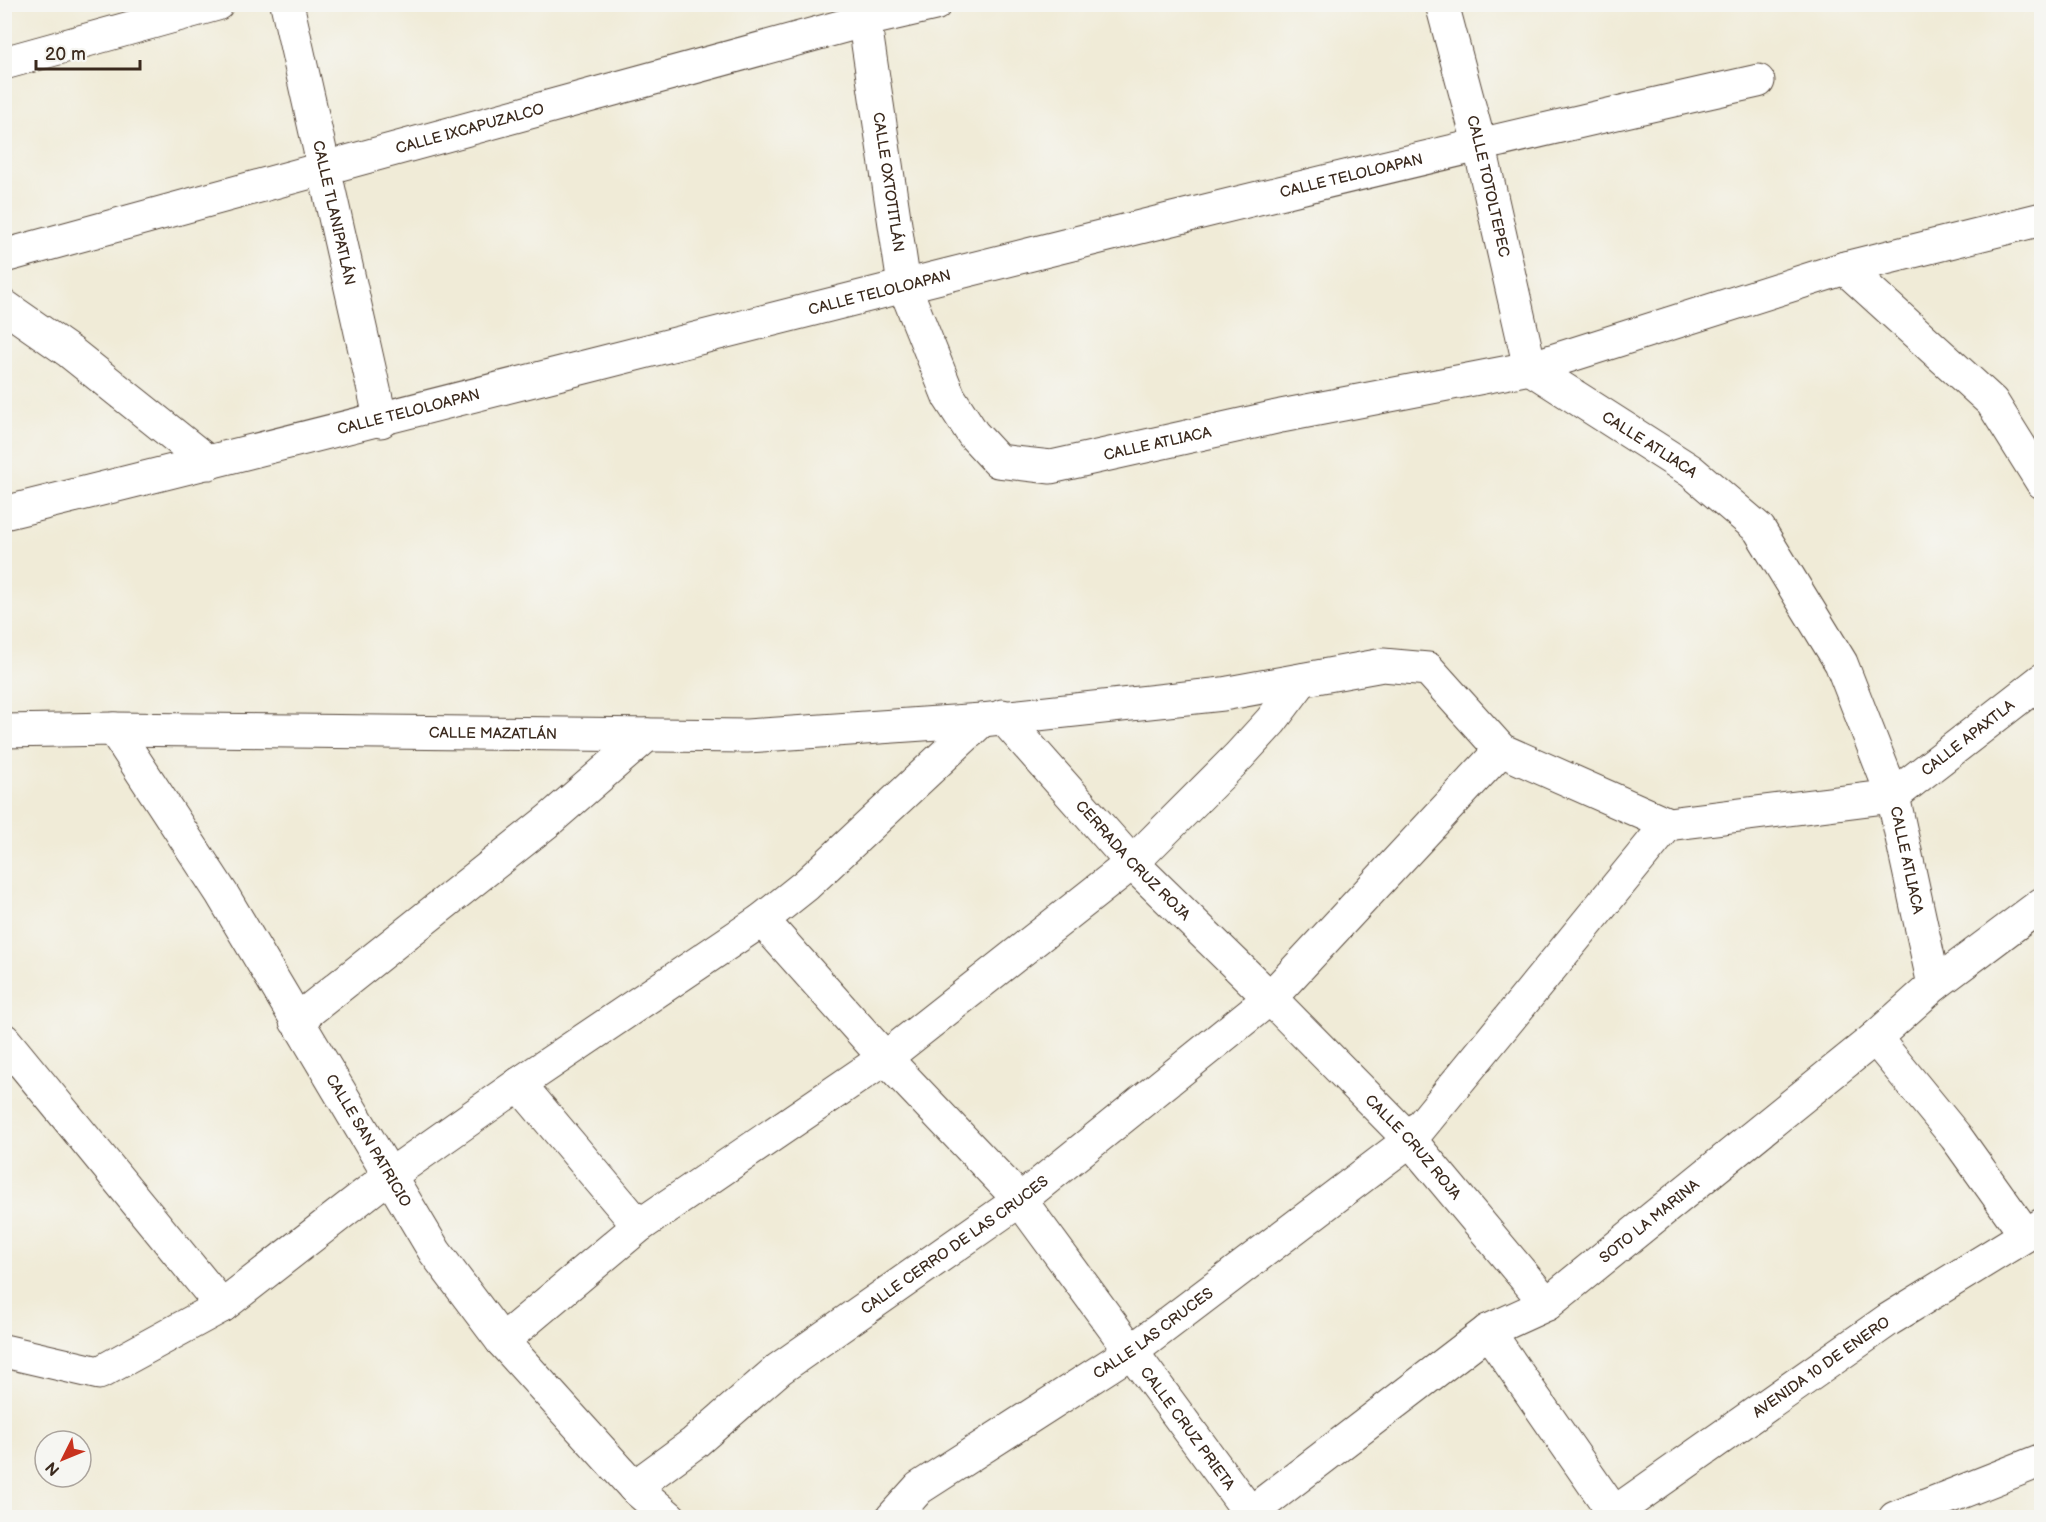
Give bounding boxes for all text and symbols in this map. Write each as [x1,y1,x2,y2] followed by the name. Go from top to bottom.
[36,33,140,71] scale bar
[45,44,86,65] text: 20 m
[394,99,546,158] street label: CALLE IXCAPUZALCO
[869,111,908,253] street label: CALLE OXTOTITLÁN
[1463,113,1514,259] street label: CALLE TOTOLTEPEC
[309,139,360,287] street label: CALLE TLANIPATLÁN
[1278,149,1425,202] street label: CALLE TELOLOAPAN
[806,265,953,319] street label: CALLE TELOLOAPAN
[335,384,482,439] street label: CALLE TELOLOAPAN
[1598,407,1702,482] street label: CALLE ATLIACA
[1102,422,1214,465] street label: CALLE ATLIACA
[1917,695,2019,780] street label: CALLE APAXTLA
[429,723,557,743] street label: CALLE MAZATLÁN
[1071,796,1195,925] street label: CERRADA CRUZ ROJA
[1886,805,1928,916] street label: CALLE ATLIACA
[322,1070,416,1210] street label: CALLE SAN PATRICIO
[1361,1090,1466,1204] street label: CALLE CRUZ ROJA
[857,1171,1052,1318] street label: CALLE CERRO DE LAS CRUCES
[1595,1174,1704,1267] street label: SOTO LA MARINA
[1089,1283,1217,1383] street label: CALLE LAS CRUCES
[1749,1312,1893,1422] street label: AVENIDA 10 DE ENERO
[1136,1363,1240,1494] street label: CALLE CRUZ PRIETA
[33,1429,93,1489] north arrow
[42,1457,64,1479] text: N

